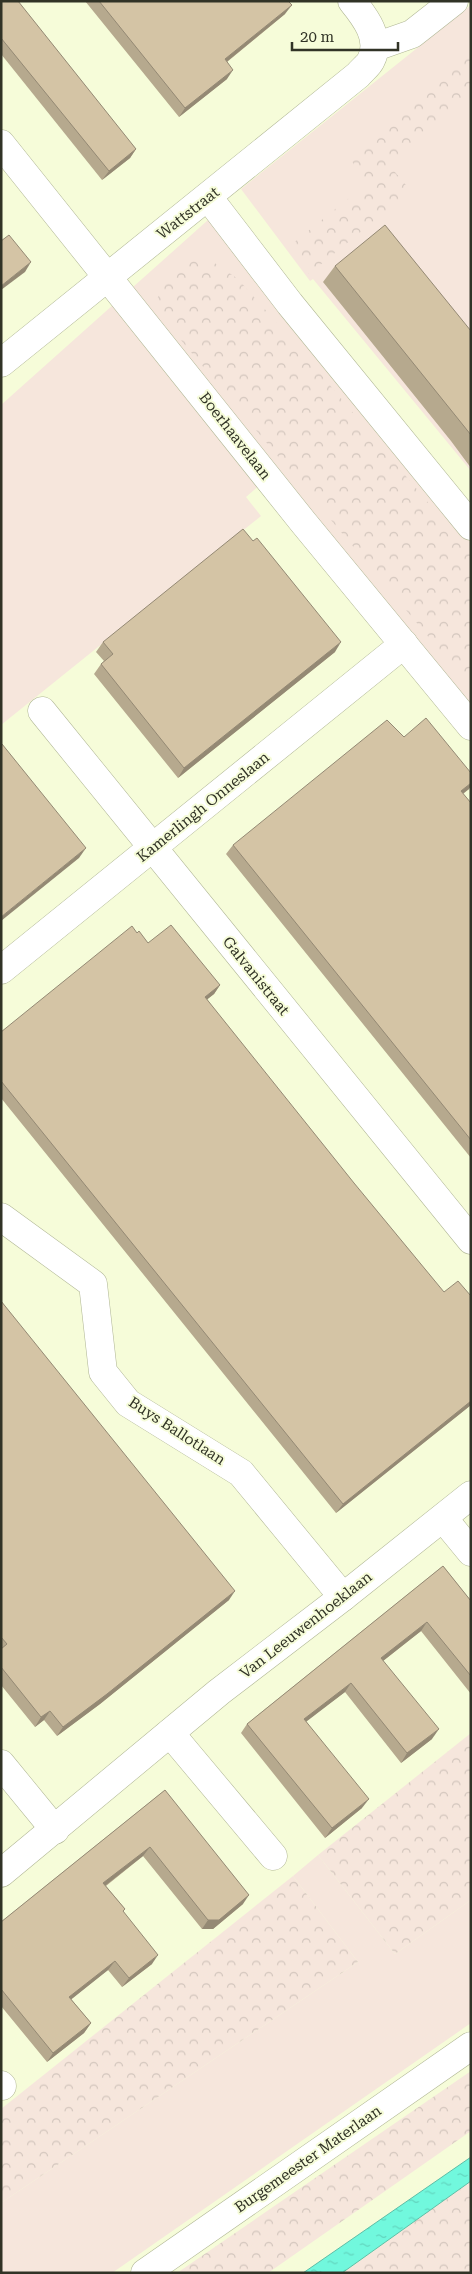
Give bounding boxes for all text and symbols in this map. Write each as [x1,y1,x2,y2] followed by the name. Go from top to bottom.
[292,20,398,52] scale bar
[300,28,335,46] text: 20 m
[153,183,223,243] street label: Wattstraat
[195,389,275,484] street label: Boerhaavelaan
[133,748,273,866] street label: Kamerlingh Onneslaan
[219,933,293,1019] street label: Galvanistraat
[125,1393,229,1469] street label: Buys Ballotlaan
[236,1568,376,1682] street label: Van Leeuwenhoeklaan
[231,2101,385,2217] street label: Burgemeester Materlaan

